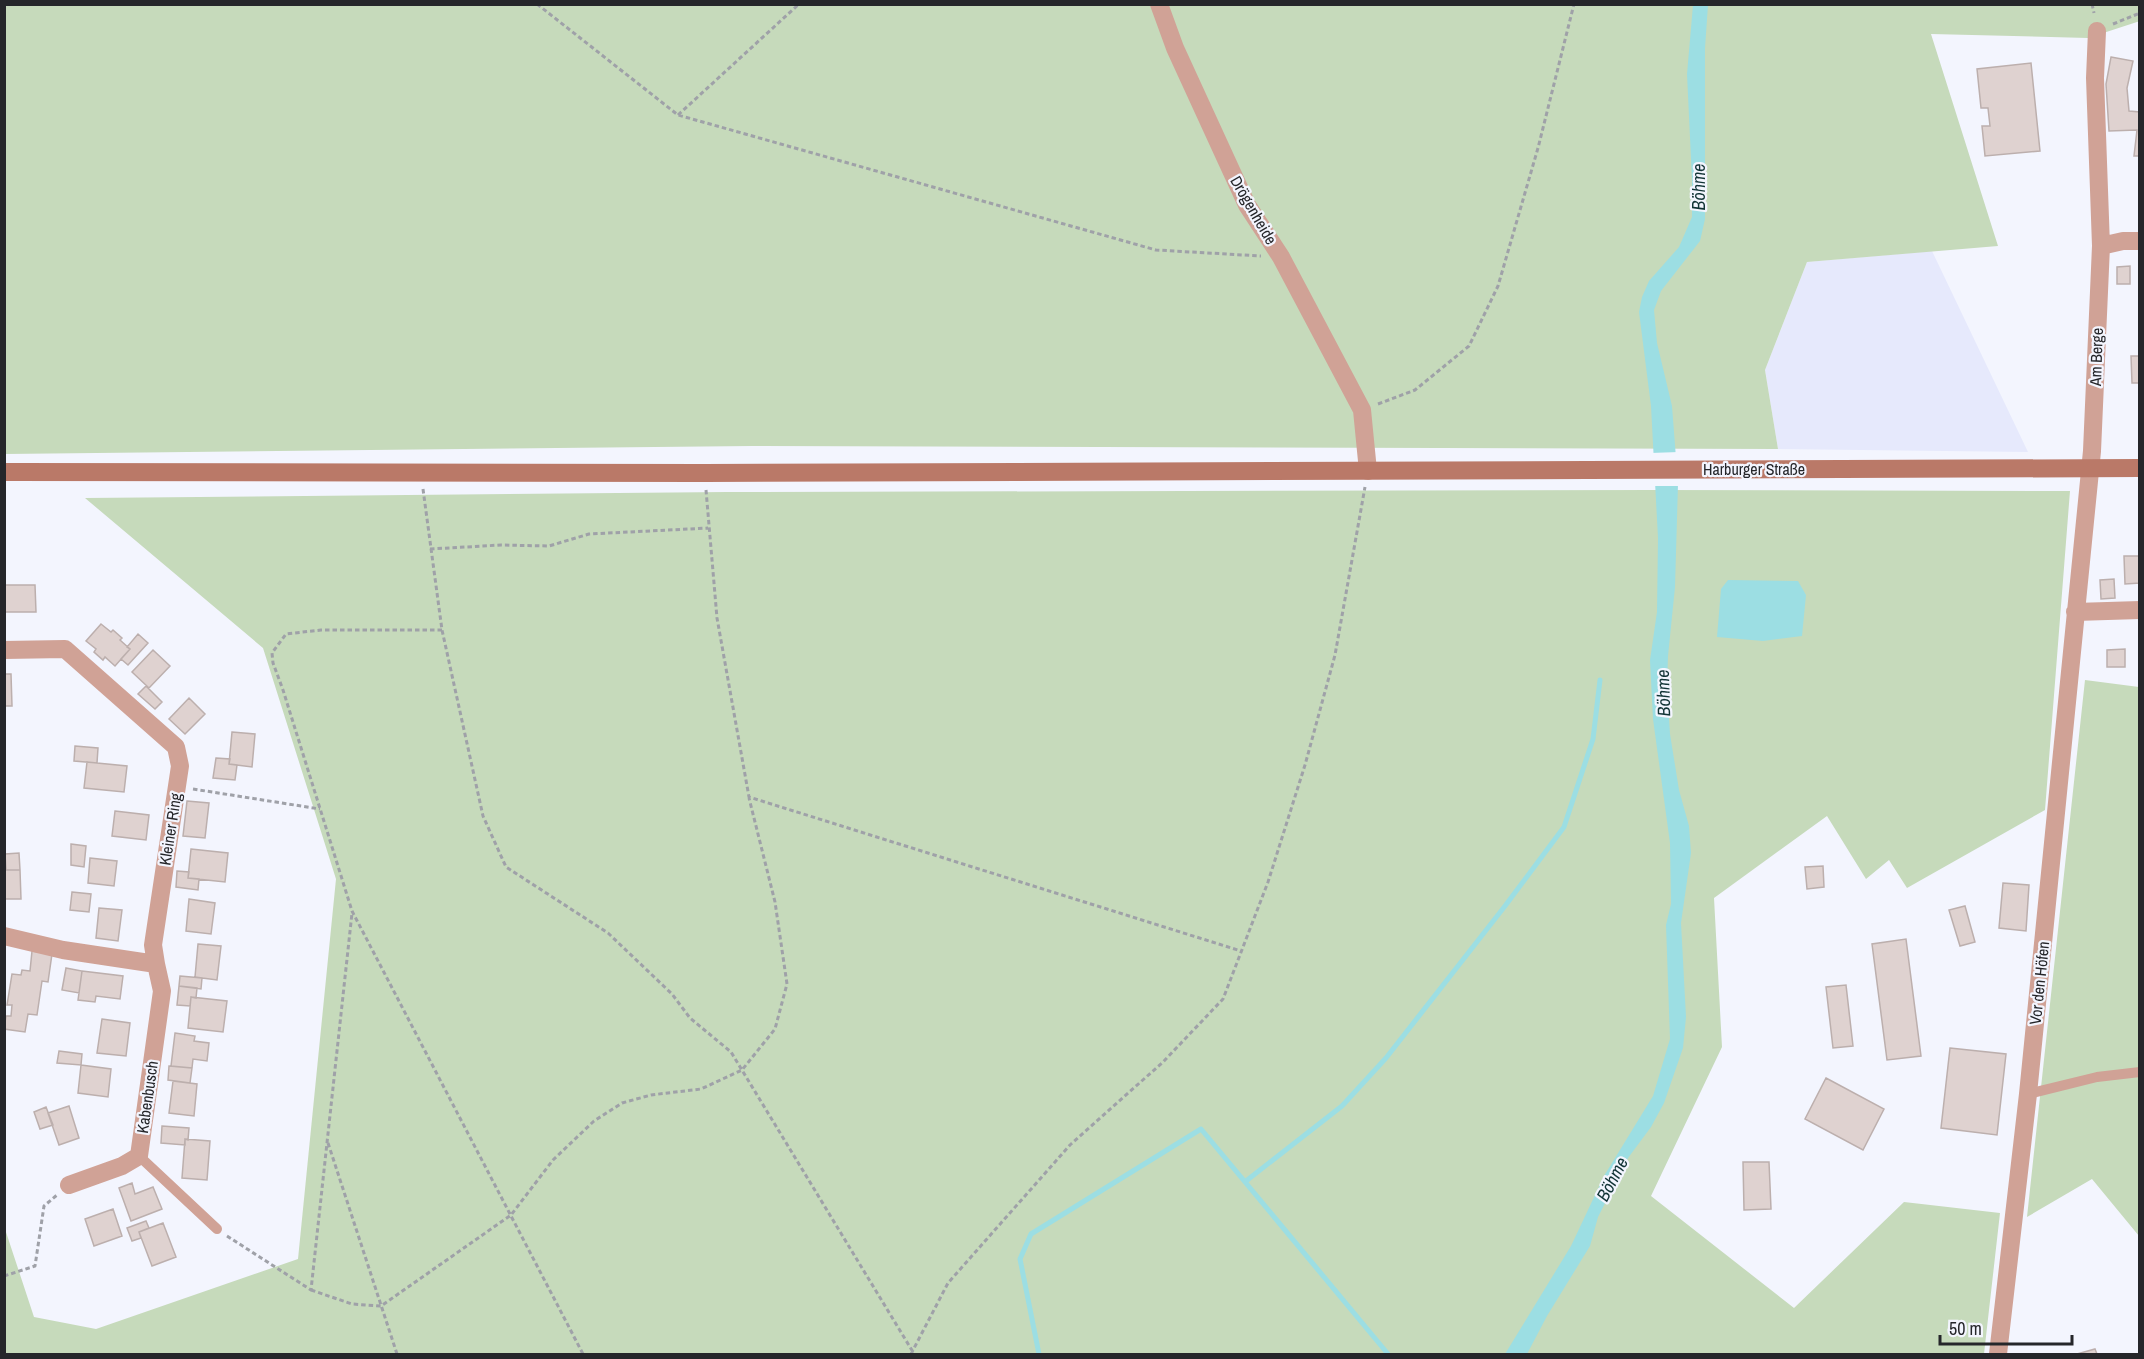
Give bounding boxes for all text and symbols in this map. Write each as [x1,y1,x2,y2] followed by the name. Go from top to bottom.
[1686,164,1711,210] water label: Böhme
[1226,172,1282,248] street label: Drögenheide
[2084,327,2108,388] street label: Am Berge
[1703,458,1805,480] street label: Harburger Straße
[1650,669,1676,717] water label: Böhme
[153,791,187,867] street label: Kleiner Ring
[2024,940,2054,1026] street label: Vor den Höfen
[131,1059,163,1135] street label: Kabenbusch
[1590,1152,1634,1206] water label: Böhme
[1940,1308,2072,1346] scale bar
[1949,1316,1982,1341] text: 50 m

